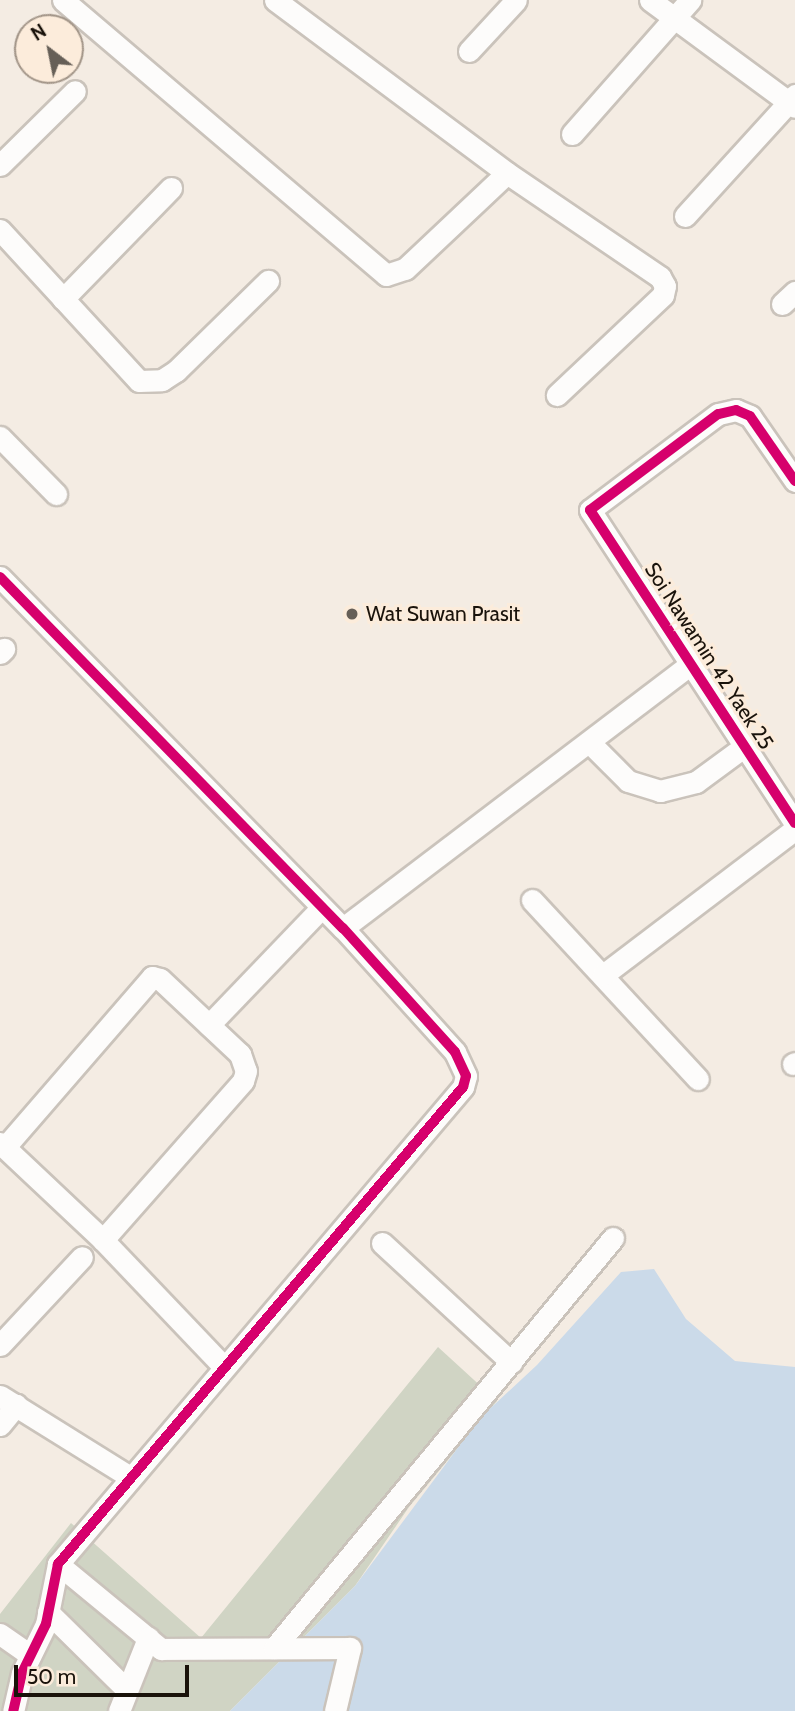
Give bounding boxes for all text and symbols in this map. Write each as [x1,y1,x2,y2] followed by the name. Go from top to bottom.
[14,14,84,84] north arrow
[27,19,50,46] text: N
[639,558,779,754] street label: Soi Nawamin 42 Yaek 25
[366,601,520,627] place label: Wat Suwan Prasit
[344,606,360,622] marker: Wat Suwan Prasit
[18,1652,192,1696] scale bar
[27,1664,76,1689] text: 50 m

